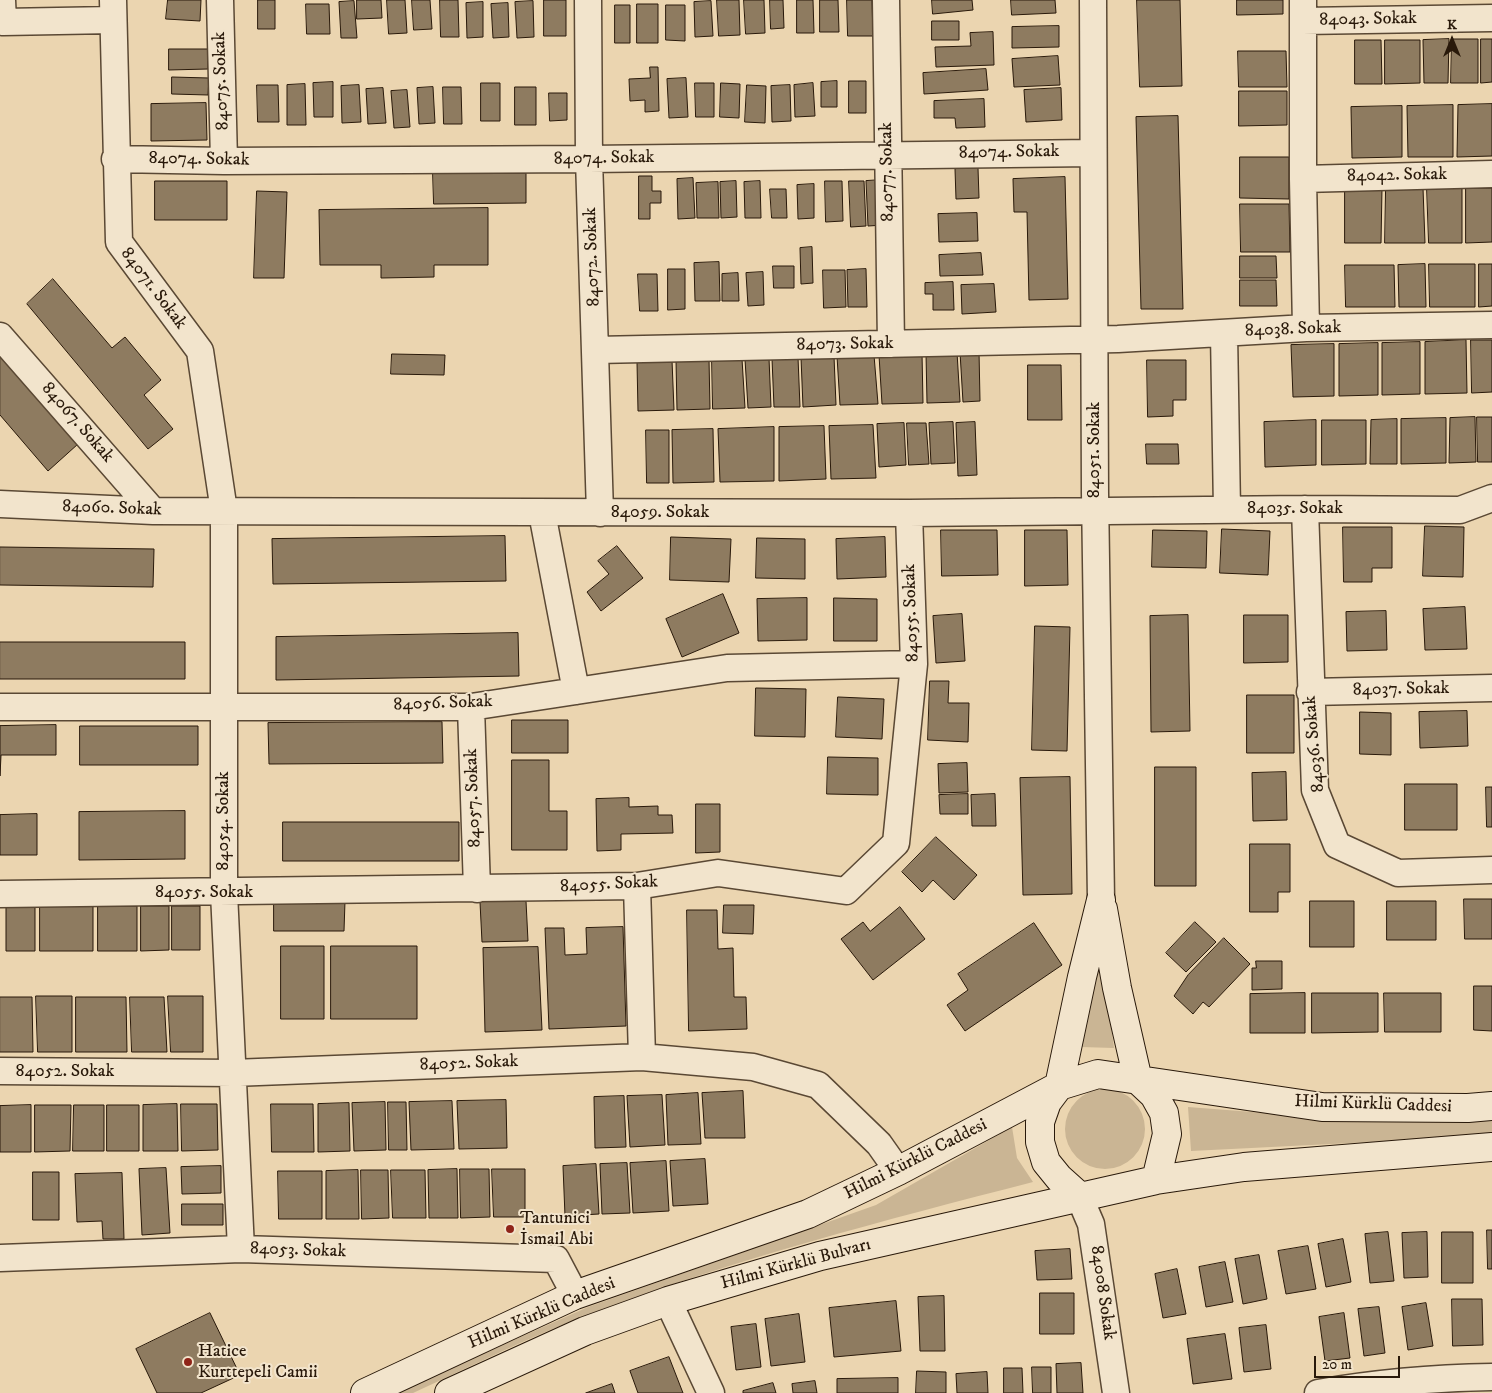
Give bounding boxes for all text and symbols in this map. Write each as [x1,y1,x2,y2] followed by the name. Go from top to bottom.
[1319,8,1417,32] street label: 84043. Sokak
[1427,15,1477,65] north arrow
[1447,16,1457,34] text: K
[209,31,235,131] street label: 84075. Sokak
[876,122,900,222] street label: 84077. Sokak
[958,141,1060,165] street label: 84074. Sokak
[553,147,655,171] street label: 84074. Sokak
[148,148,250,172] street label: 84074. Sokak
[1347,164,1447,188] street label: 84042. Sokak
[580,207,606,307] street label: 84072. Sokak
[115,244,191,334] street label: 84071. Sokak
[1244,318,1342,342] street label: 84038. Sokak
[796,333,894,357] street label: 84073. Sokak
[36,378,118,468] street label: 84067. Sokak
[1084,402,1106,498] street label: 84051. Sokak
[62,496,162,522] street label: 84060. Sokak
[1247,498,1343,520] street label: 84035. Sokak
[611,502,709,524] street label: 84059. Sokak
[899,564,925,662] street label: 84055. Sokak
[1352,678,1450,702] street label: 84037. Sokak
[393,691,493,717] street label: 84056. Sokak
[1300,695,1330,793] street label: 84036. Sokak
[461,748,487,848] street label: 84057. Sokak
[213,771,235,871] street label: 84054. Sokak
[559,872,659,898] street label: 84055. Sokak
[155,882,253,904] street label: 84055. Sokak
[419,1051,519,1077] street label: 84052. Sokak
[16,1061,114,1083] street label: 84052. Sokak
[1294,1091,1452,1119] street label: Hilmi Kürklü Caddesi
[841,1115,991,1205] street label: Hilmi Kürklü Caddesi
[520,1208,593,1250] place label: Tantunici İsmail Abi
[504,1223,516,1235] marker: Tantunici İsmail Abi
[719,1235,873,1295] street label: Hilmi Kürklü Bulvarı
[249,1239,347,1263] street label: 84053. Sokak
[1085,1244,1119,1342] street label: 84008 Sokak
[465,1273,619,1355] street label: Hilmi Kürklü Caddesi
[198,1341,318,1384] place label: Hatice Kurttepeli Camii
[1317,1346,1403,1378] scale bar
[1322,1355,1352,1374] text: 20 m
[182,1356,194,1368] marker: Hatice Kurttepeli Camii

